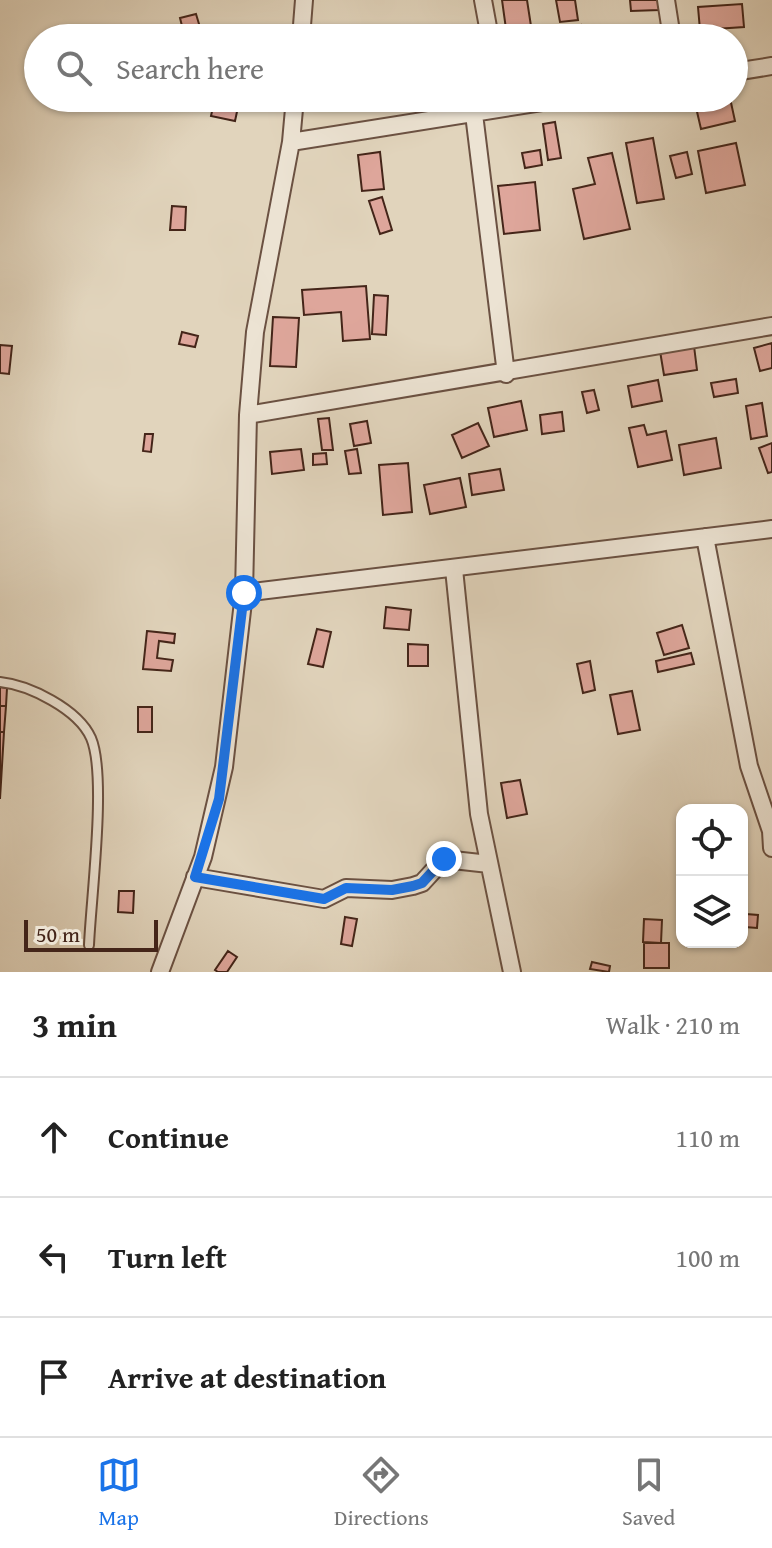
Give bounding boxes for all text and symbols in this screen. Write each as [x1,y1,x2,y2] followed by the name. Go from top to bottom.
[24,24,748,112] search box
[52,46,96,90] icon: search
[116,46,264,90] text: Search here
[226,575,262,611] route start
[676,804,748,948] map controls
[676,804,748,876] button: locate
[426,841,462,877] route end
[676,876,748,948] button: layers
[24,916,158,952] scale bar
[36,918,80,950] text: 50 m
[32,1000,117,1049] text: 3 min
[606,1005,740,1044] text: Walk · 210 m
[32,1115,76,1159] icon: ahead
[108,1115,229,1159] text: Continue
[675,1118,740,1157] text: 110 m
[32,1235,76,1279] icon: left
[108,1235,227,1279] text: Turn left
[675,1238,740,1277] text: 100 m
[32,1355,76,1399] icon: arrive
[108,1355,386,1399] text: Arrive at destination
[97,1453,141,1533] tab: Map
[334,1453,429,1533] tab: Directions
[622,1453,675,1533] tab: Saved

